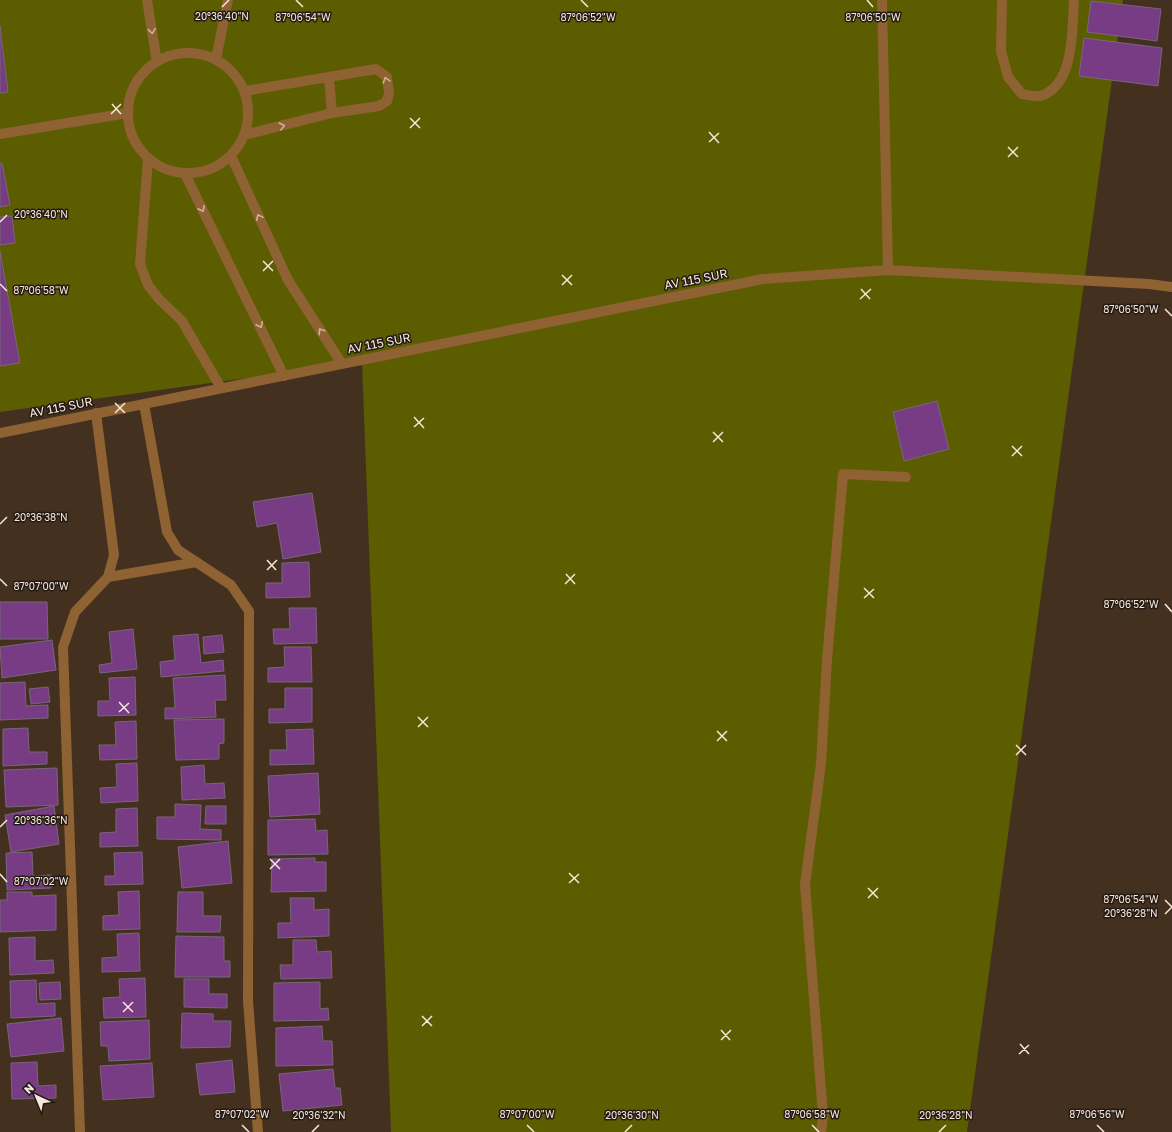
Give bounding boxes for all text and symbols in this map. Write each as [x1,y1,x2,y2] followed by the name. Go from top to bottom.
[195,10,249,22] text: 20°36'40"N
[275,11,331,23] text: 87°06'54"W
[560,11,616,23] text: 87°06'52"W
[845,11,901,23] text: 87°06'50"W
[147,28,156,34] one-way arrow
[382,77,391,84] one-way arrow
[278,122,285,131] one-way arrow
[197,205,205,212] one-way arrow
[14,208,68,220] text: 20°36'40"N
[256,213,264,221] one-way arrow
[663,266,729,292] street label: AV 115 SUR
[13,284,69,296] text: 87°06'58"W
[1103,303,1159,315] text: 87°06'50"W
[255,321,263,329] one-way arrow
[318,328,325,335] one-way arrow
[346,330,412,356] street label: AV 115 SUR
[28,394,94,420] street label: AV 115 SUR
[14,511,68,523] text: 20°36'38"N
[13,580,69,592] text: 87°07'00"W
[1103,598,1159,610] text: 87°06'52"W
[14,814,68,826] text: 20°36'36"N
[14,875,69,887] text: 87°07'02"W
[1103,893,1159,905] text: 87°06'54"W
[1104,907,1158,919] text: 20°36'28"N
[16,1076,56,1116] north arrow
[21,1081,36,1096] text: N
[215,1108,270,1120] text: 87°07'02"W
[499,1108,555,1120] text: 87°07'00"W
[784,1108,840,1120] text: 87°06'58"W
[1069,1108,1125,1120] text: 87°06'56"W
[292,1109,346,1121] text: 20°36'32"N
[605,1109,659,1121] text: 20°36'30"N
[919,1109,973,1121] text: 20°36'28"N

